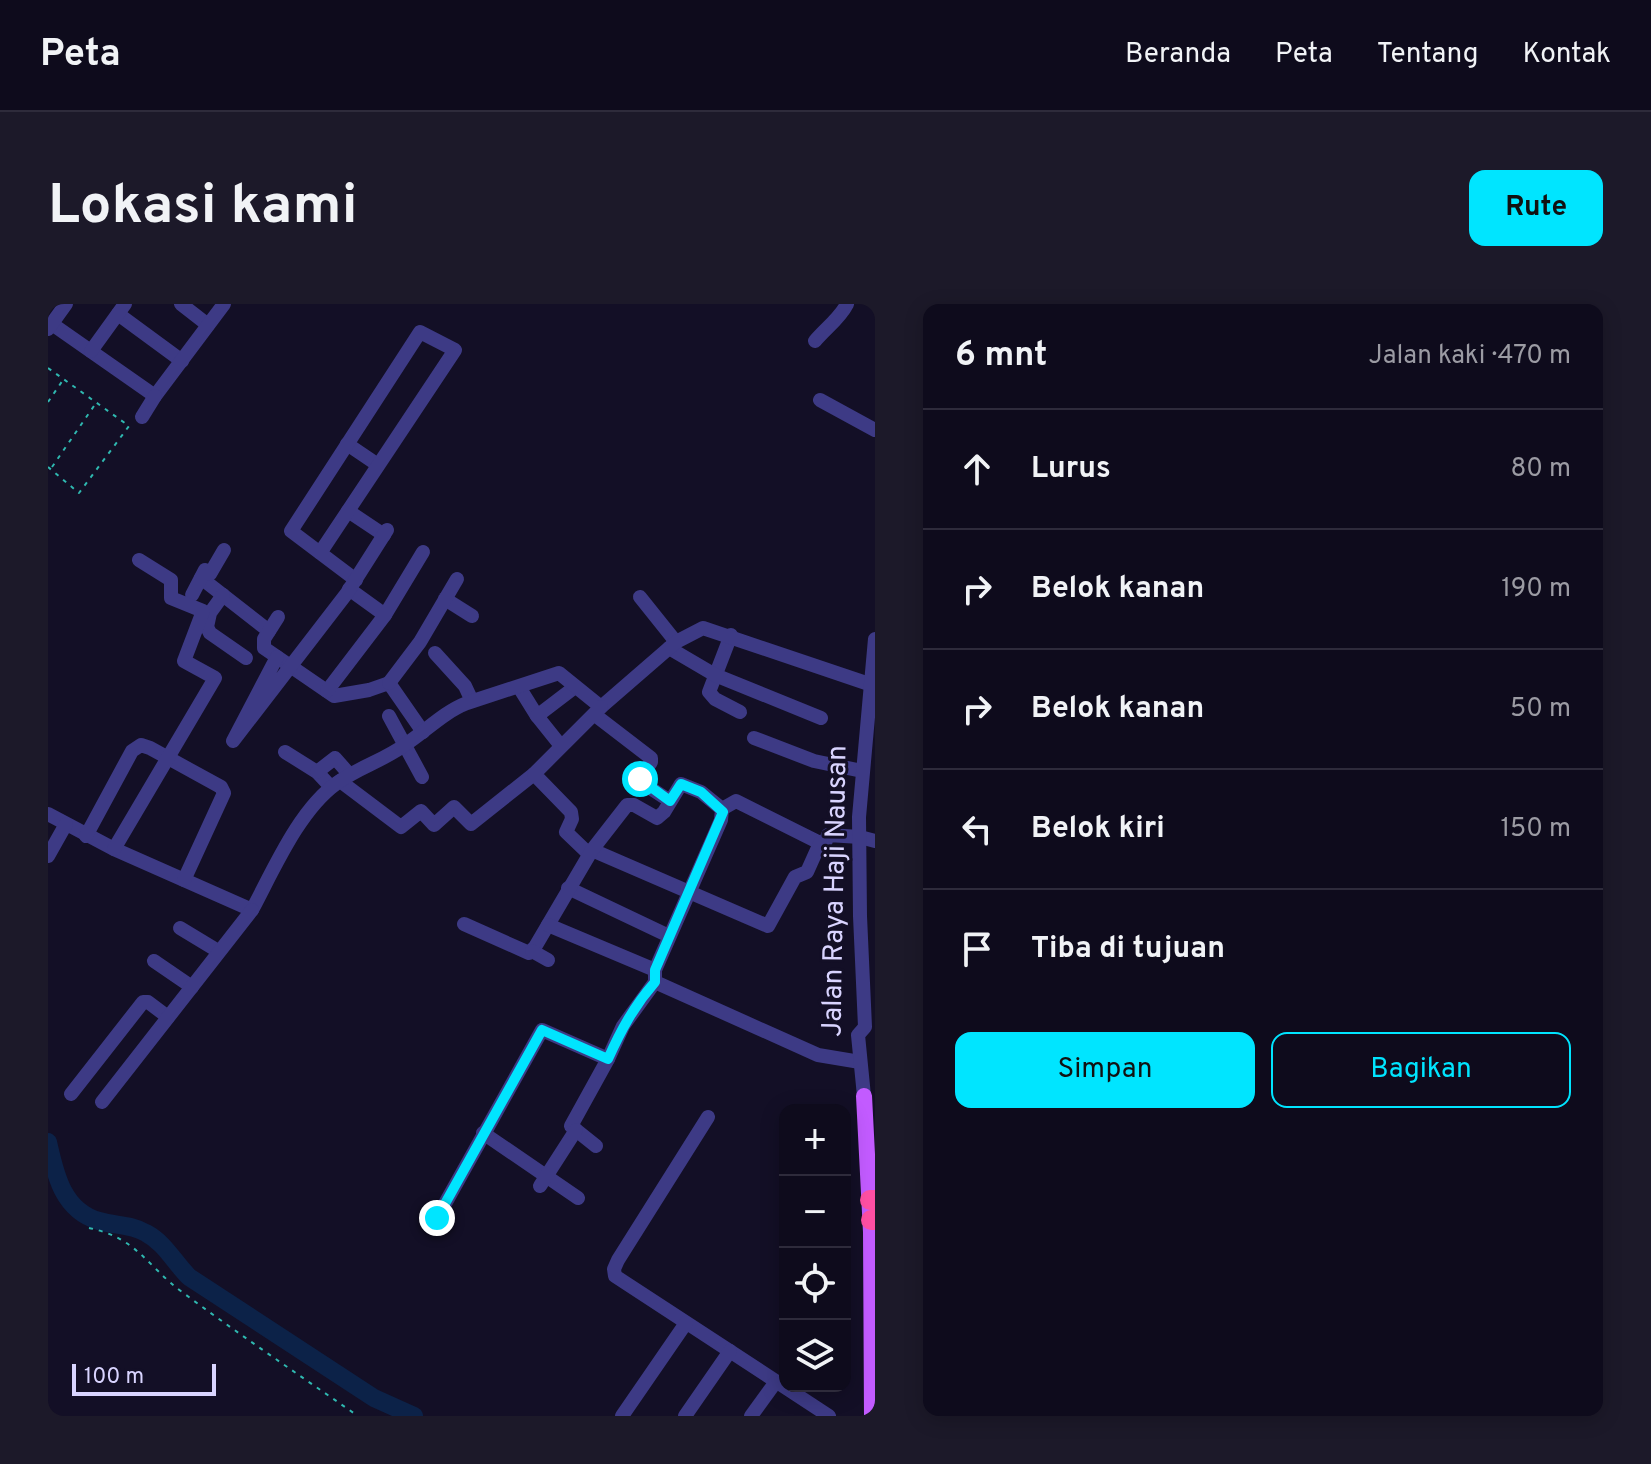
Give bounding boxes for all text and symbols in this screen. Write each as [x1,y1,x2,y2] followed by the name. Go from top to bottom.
[40,31,121,80] text: Peta
[1125,37,1231,73] text: Beranda
[1275,37,1333,73] text: Peta
[1377,37,1478,73] text: Tentang
[1522,37,1611,73] text: Kontak
[1469,170,1603,246] button: Rute
[48,173,357,243] text: Lokasi kami
[955,335,1047,378] text: 6 mnt
[1369,340,1571,373] text: Jalan kaki · 470 m
[955,447,999,491] icon: ahead
[1031,451,1111,488] text: Lurus
[1511,453,1571,486] text: 80 m
[955,567,999,611] icon: right
[1031,571,1204,608] text: Belok kanan
[1501,573,1571,606] text: 190 m
[955,687,999,731] icon: right
[1031,691,1204,728] text: Belok kanan
[1510,693,1571,726] text: 50 m
[815,745,857,1037] street label: Jalan Raya Haji Nausan
[622,761,658,797] route start
[955,807,999,851] icon: left
[1031,811,1165,848] text: Belok kiri
[1500,813,1571,846] text: 150 m
[955,927,999,971] icon: arrive
[1031,931,1225,968] text: Tiba di tujuan
[955,1032,1255,1108] button: Simpan
[1271,1032,1571,1108] button: Bagikan
[779,1104,851,1392] map controls
[779,1104,851,1176] button: +
[779,1176,851,1248] button: −
[419,1200,455,1236] route end
[779,1248,851,1320] button: locate
[779,1320,851,1392] button: layers
[72,1360,216,1396] scale bar
[84,1364,144,1391] text: 100 m

